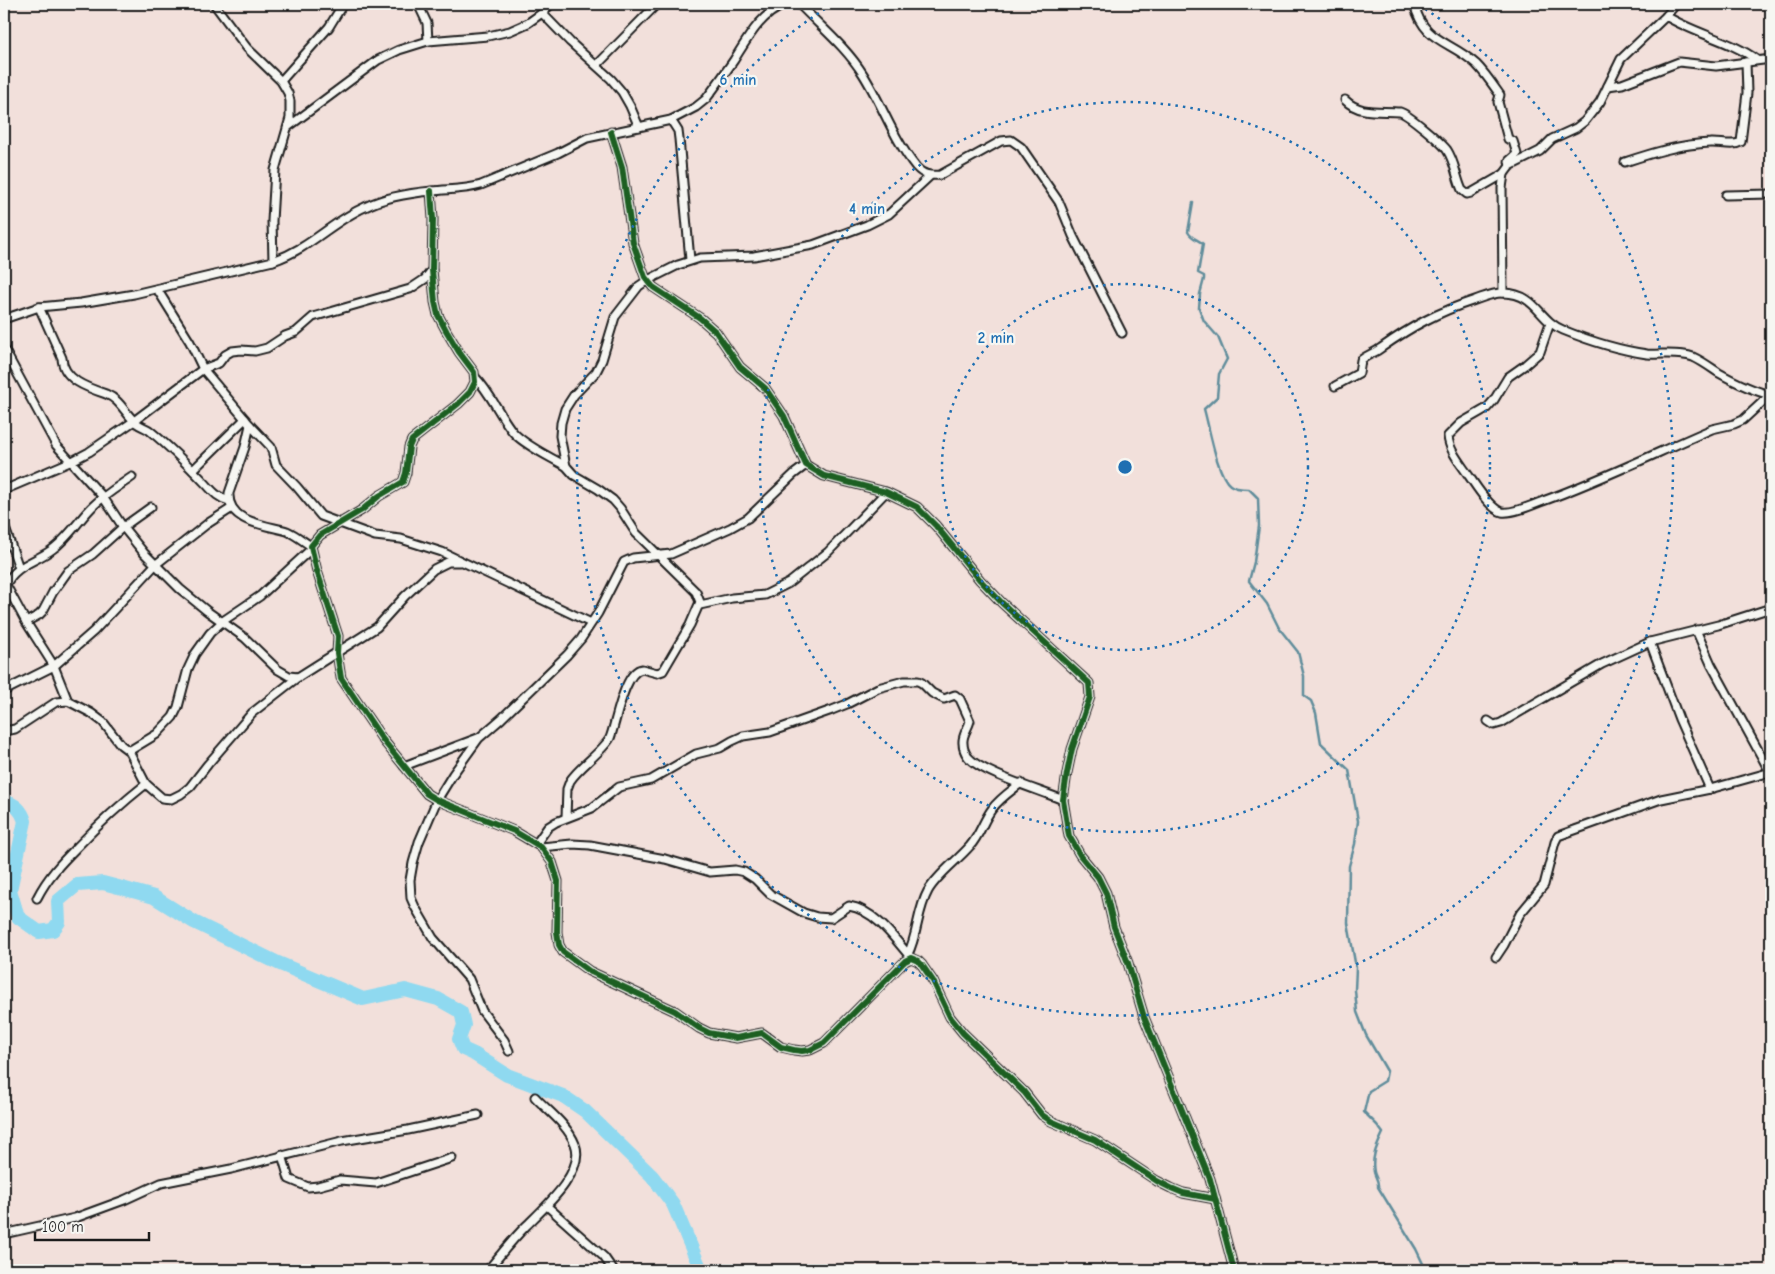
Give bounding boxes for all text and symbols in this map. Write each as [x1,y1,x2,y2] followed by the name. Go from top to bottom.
[720,71,756,89] text: 6 min
[849,200,885,218] text: 4 min
[978,329,1014,347] text: 2 min
[1116,458,1134,476] centre of rings
[35,1209,149,1241] scale bar
[42,1218,84,1236] text: 100 m

